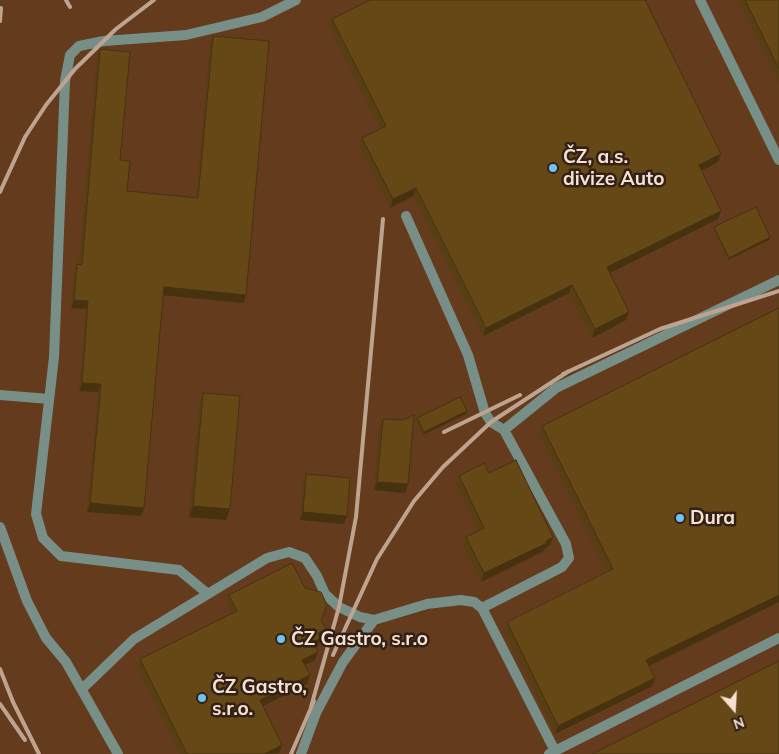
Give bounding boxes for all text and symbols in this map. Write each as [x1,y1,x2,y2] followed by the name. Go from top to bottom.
[563,146,664,190] place label: ČZ, a.s. divize Auto
[547,162,559,174] marker: ČZ, a.s. divize Auto
[690,507,735,529] place label: Dura
[674,512,686,524] marker: Dura
[291,628,428,650] place label: ČZ Gastro, s.r.o
[275,633,287,645] marker: ČZ Gastro, s.r.o
[212,676,307,720] place label: ČZ Gastro, s.r.o.
[709,684,759,734] north arrow
[196,692,208,704] marker: ČZ Gastro, s.r.o.
[731,713,747,733] text: N

